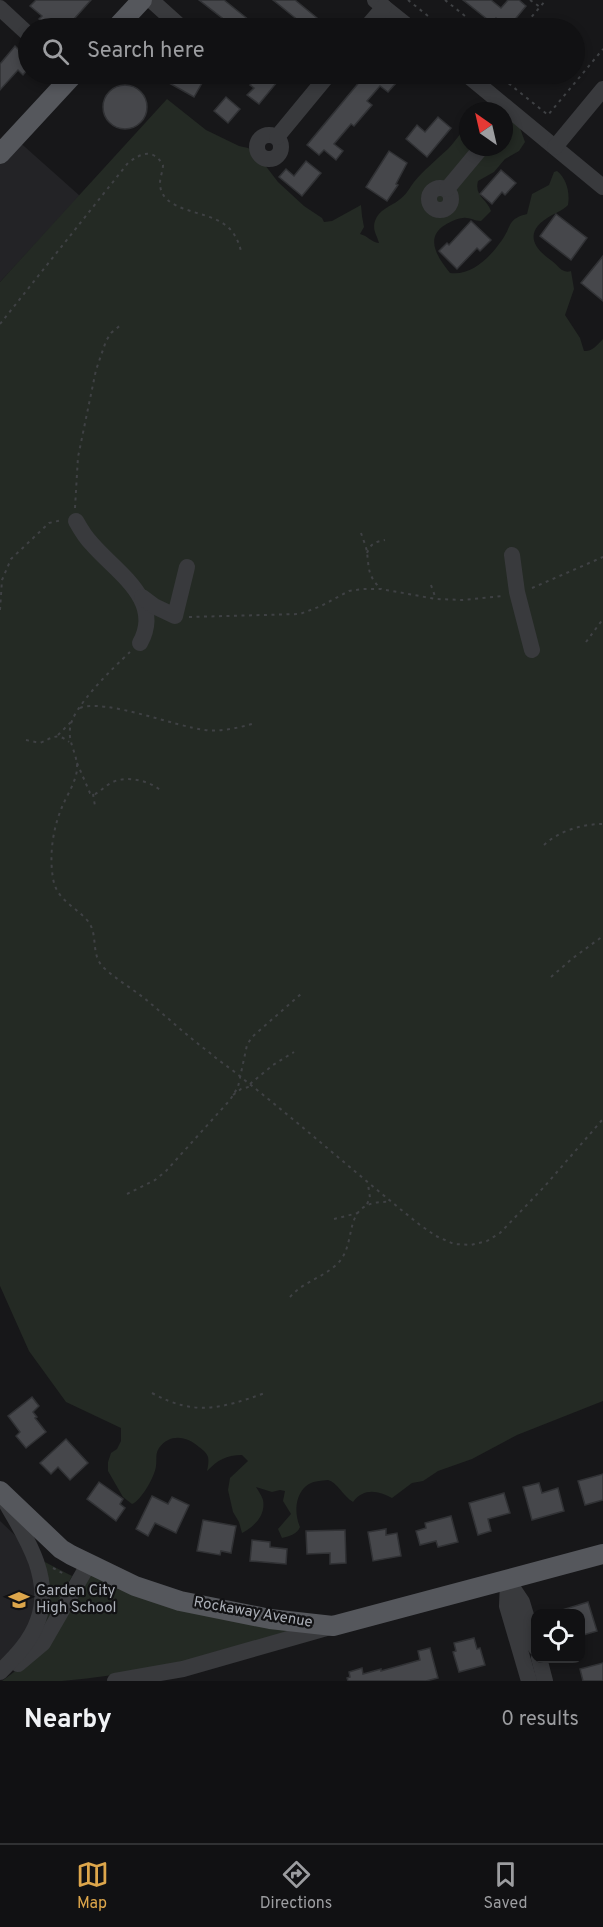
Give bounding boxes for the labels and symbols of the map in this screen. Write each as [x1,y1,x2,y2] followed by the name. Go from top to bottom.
[459,102,513,156] north arrow
[36,1582,117,1618] place label: Garden City High School
[7,1588,31,1612] school or university icon: Garden City High School
[192,1593,314,1633] street label: Rockaway Avenue

